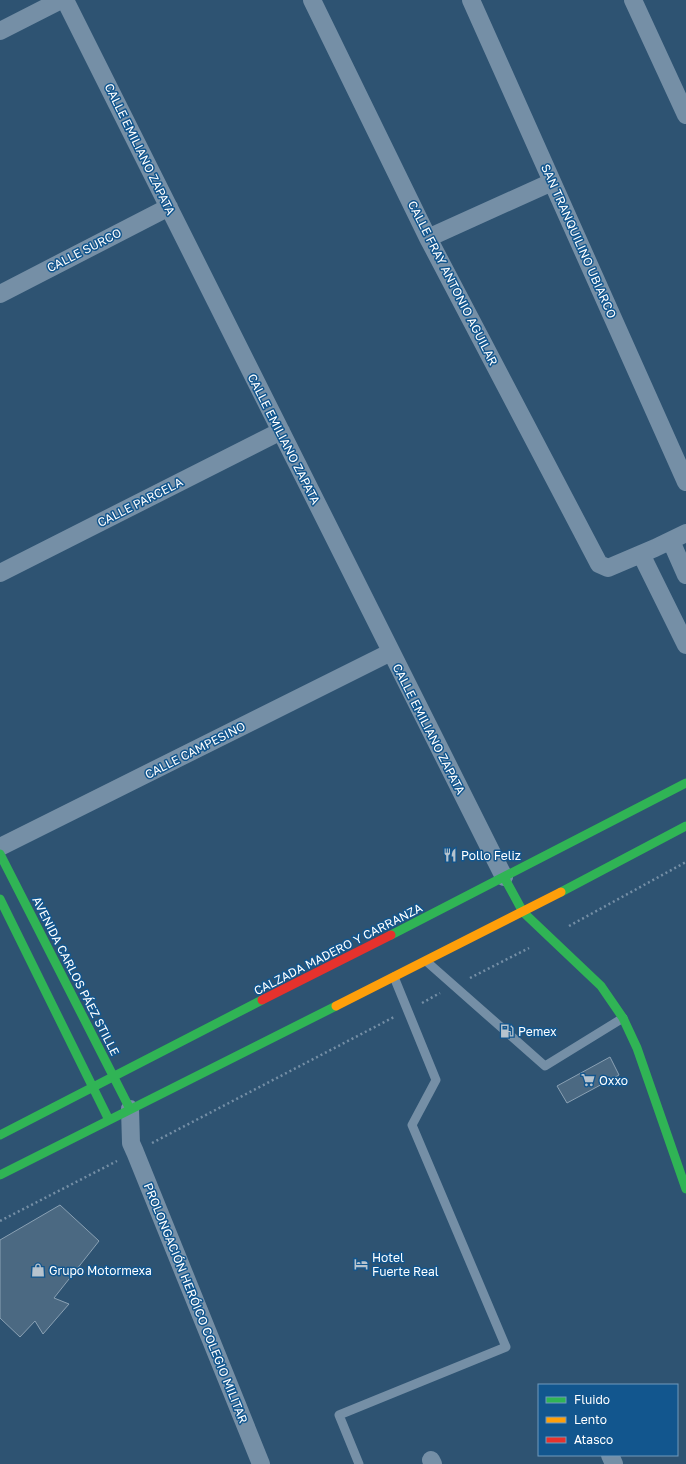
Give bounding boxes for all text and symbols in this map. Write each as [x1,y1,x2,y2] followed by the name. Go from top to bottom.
[102,81,178,217] street label: CALLE EMILIANO ZAPATA
[538,162,620,321] street label: SAN TRANQUILINO UBIARCO
[405,198,501,368] street label: CALLE FRAY ANTONIO AGUILAR
[44,225,124,275] street label: CALLE SURCO
[244,371,324,507] street label: CALLE EMILIANO ZAPATA
[95,474,185,530] street label: CALLE PARCELA
[389,661,469,797] street label: CALLE EMILIANO ZAPATA
[142,718,248,782] street label: CALLE CAMPESINO
[442,847,458,863] restaurant icon: Pollo Feliz
[461,848,521,863] place label: Pollo Feliz
[29,894,123,1058] street label: AVENIDA CARLOS PÁEZ STILLE
[251,900,425,998] street label: CALZADA MADERO Y CARRANZA
[499,1023,515,1039] fuel station icon: Pemex
[518,1024,557,1039] place label: Pemex
[580,1072,596,1088] supermarket icon: Oxxo
[599,1073,628,1088] place label: Oxxo
[141,1181,251,1425] street label: PROLONGACIÓN HERÓICO COLEGIO MILITAR
[372,1250,439,1279] place label: Hotel Fuerte Real
[353,1256,369,1272] hotel icon: Hotel Fuerte Real
[30,1262,46,1278] shop icon: Grupo Motormexa
[49,1263,152,1278] place label: Grupo Motormexa
[538,1384,678,1456] legend
[574,1392,610,1407] text: Fluido
[574,1412,607,1427] text: Lento
[574,1432,613,1447] text: Atasco

